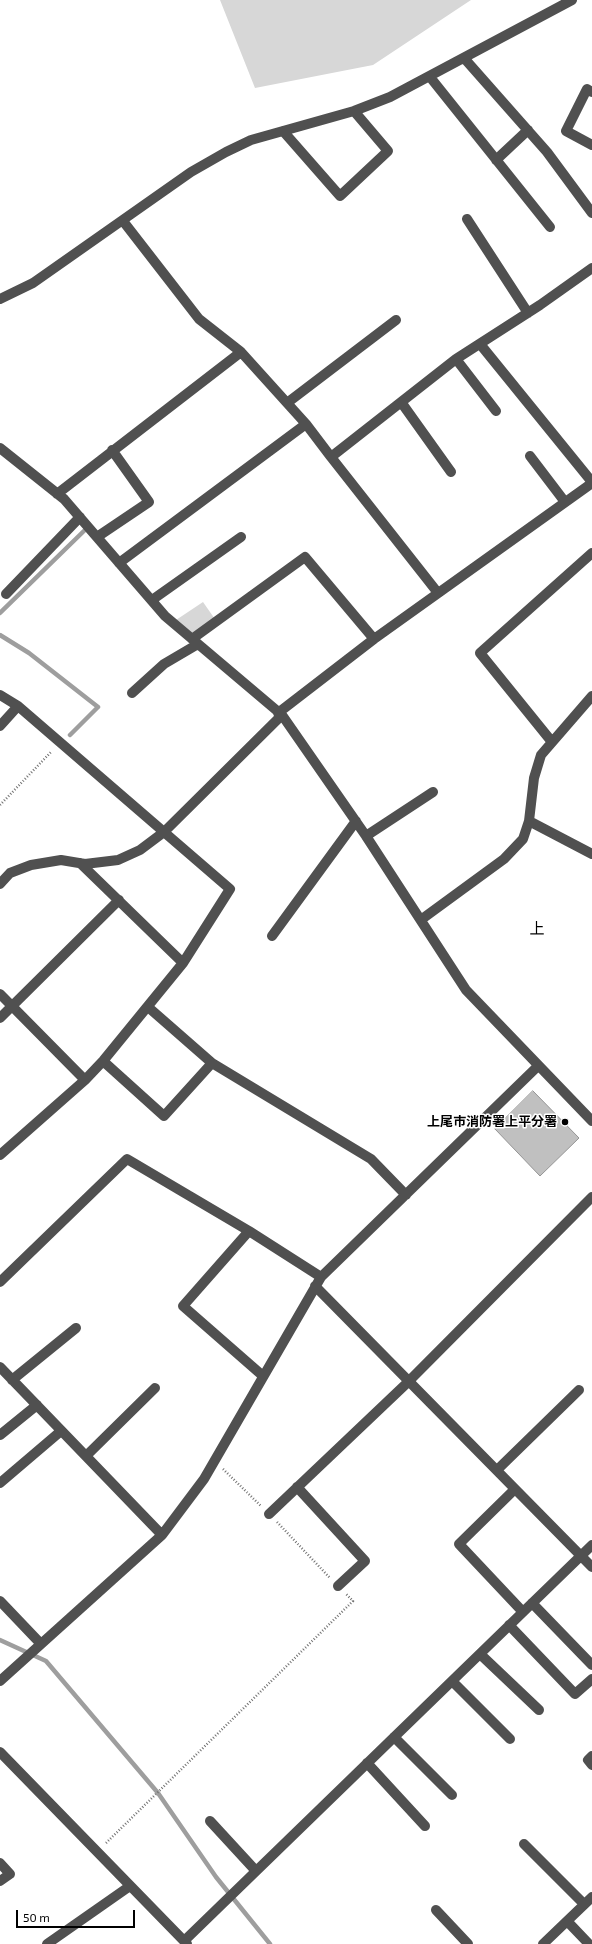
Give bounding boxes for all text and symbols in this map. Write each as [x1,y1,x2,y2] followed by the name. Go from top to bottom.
[530,920,544,938] district label: 上
[427,1114,557,1130] place label: 上尾市消防署上平分署
[560,1117,570,1127] marker: 上尾市消防署上平分署
[18,1902,137,1928] scale bar
[23,1910,50,1924] text: 50 m

